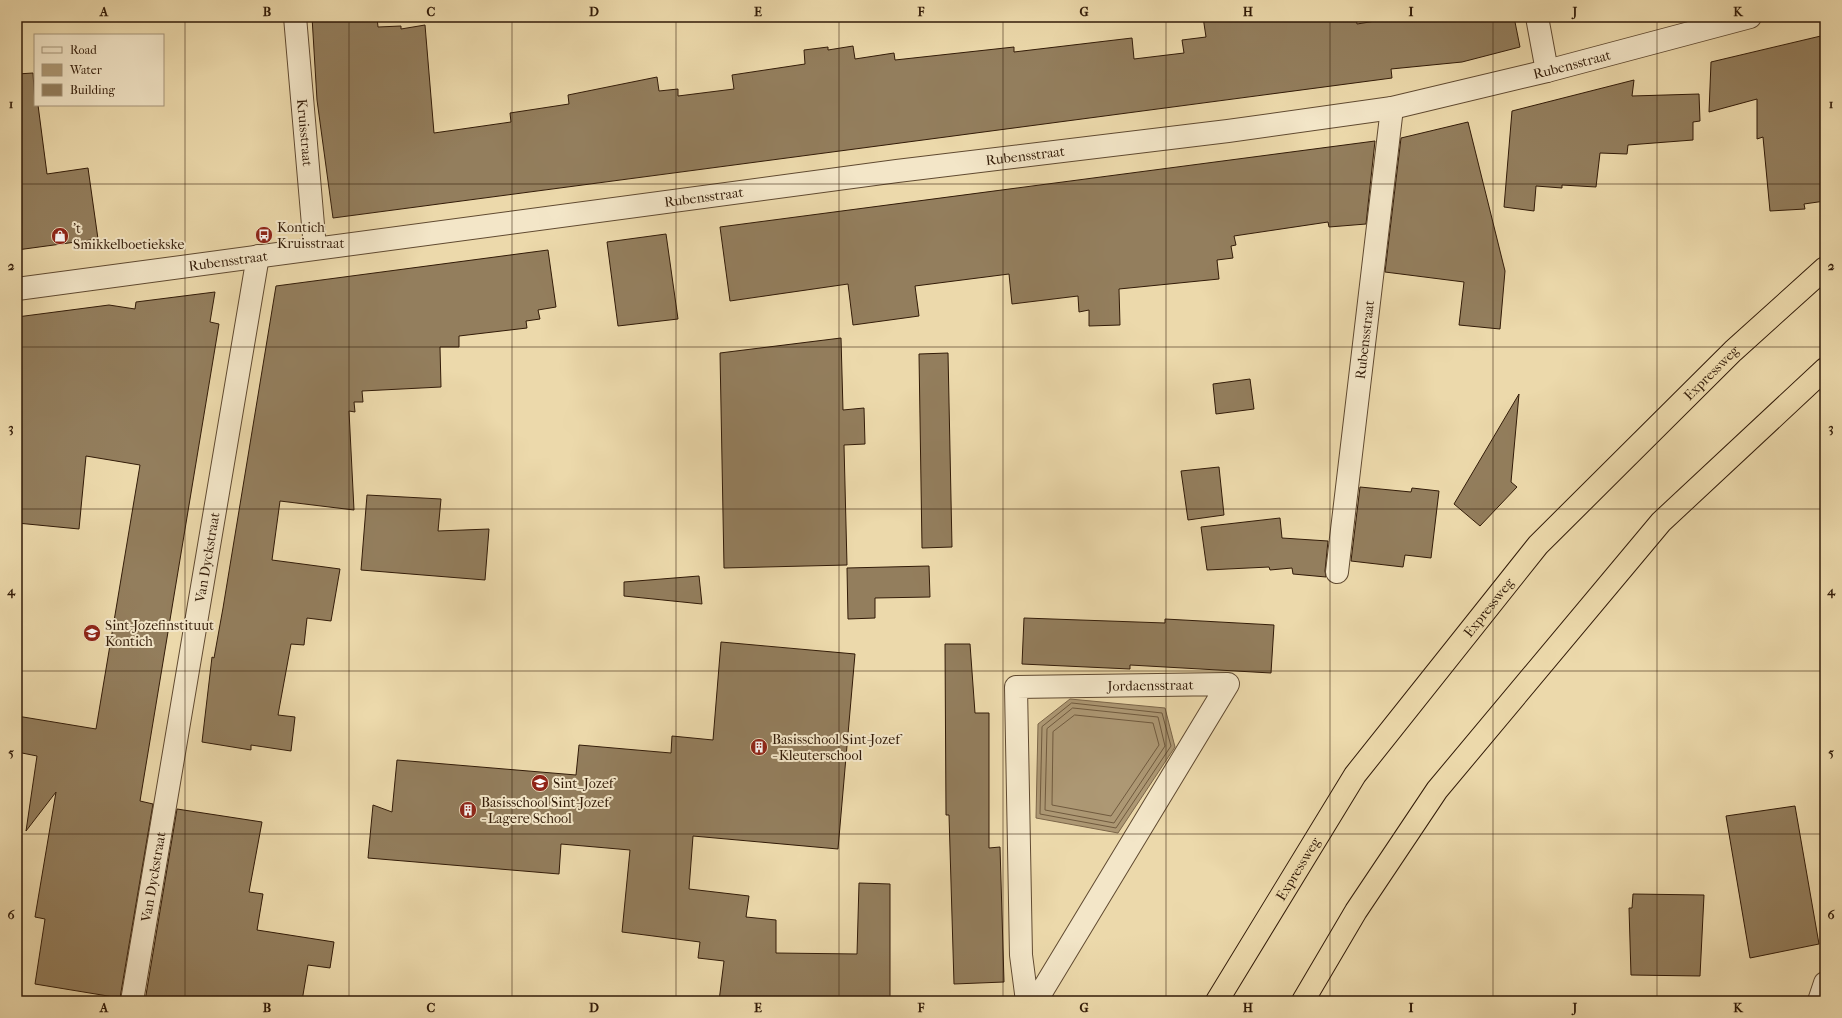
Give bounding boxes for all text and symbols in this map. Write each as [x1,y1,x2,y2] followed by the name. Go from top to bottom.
[99,4,109,19] text: A
[263,4,272,19] text: B
[427,4,436,19] text: C
[589,4,599,19] text: D
[754,4,762,19] text: E
[917,4,925,19] text: F
[1079,4,1089,19] text: G
[1243,4,1254,19] text: H
[1408,4,1414,19] text: I
[1571,4,1578,20] text: J
[1733,4,1744,19] text: K
[34,34,164,106] legend
[70,43,97,57] text: Road
[1531,46,1612,83] street label: Rubensstraat
[69,63,103,77] text: Water
[70,83,115,97] text: Building
[9,96,14,111] text: 1
[1829,96,1834,111] text: 1
[294,98,316,167] street label: Kruisstraat
[985,142,1066,169] street label: Rubensstraat
[663,183,744,211] street label: Rubensstraat
[277,219,344,252] place label: Kontich Kruisstraat
[73,220,184,253] place label: 't Smikkelboetiekske
[254,225,274,245] bus stop icon: Kontich Kruisstraat
[50,226,70,246] shop icon: 't Smikkelboetiekske
[188,247,269,274] street label: Rubensstraat
[8,258,15,273] text: 2
[1828,258,1835,273] text: 2
[1351,299,1378,380] street label: Rubensstraat
[1680,341,1743,404] street label: Expressweg
[8,420,14,436] text: 3
[1828,420,1834,436] text: 3
[191,511,223,605] street label: Van Dyckstraat
[1460,574,1517,640] street label: Expressweg
[6,583,16,599] text: 4
[1826,583,1836,599] text: 4
[105,617,214,650] place label: Sint-Jozefinstituut Kontich
[82,623,102,643] school or university icon: Sint-Jozefinstituut Kontich
[1106,676,1194,694] street label: Jordaensstraat
[772,731,903,764] place label: Basisschool Sint-Jozef - Kleuterschool
[749,737,769,757] building icon: Basisschool Sint-Jozef - Kleuterschool
[8,745,14,760] text: 5
[1828,745,1834,760] text: 5
[530,773,550,793] school or university icon: Sint_Jozef
[553,775,617,792] place label: Sint_Jozef
[481,794,612,827] place label: Basisschool Sint-Jozef - Lagere School
[458,800,478,820] building icon: Basisschool Sint-Jozef - Lagere School
[137,830,169,924] street label: Van Dyckstraat
[1272,834,1324,903] street label: Expressweg
[7,907,15,922] text: 6
[1827,907,1835,922] text: 6
[99,1000,109,1015] text: A
[263,1000,272,1015] text: B
[427,1000,436,1015] text: C
[589,1000,599,1015] text: D
[754,1000,762,1015] text: E
[917,1000,925,1015] text: F
[1079,1000,1089,1015] text: G
[1243,1000,1254,1015] text: H
[1408,1000,1414,1015] text: I
[1571,1000,1578,1016] text: J
[1733,1000,1744,1015] text: K

